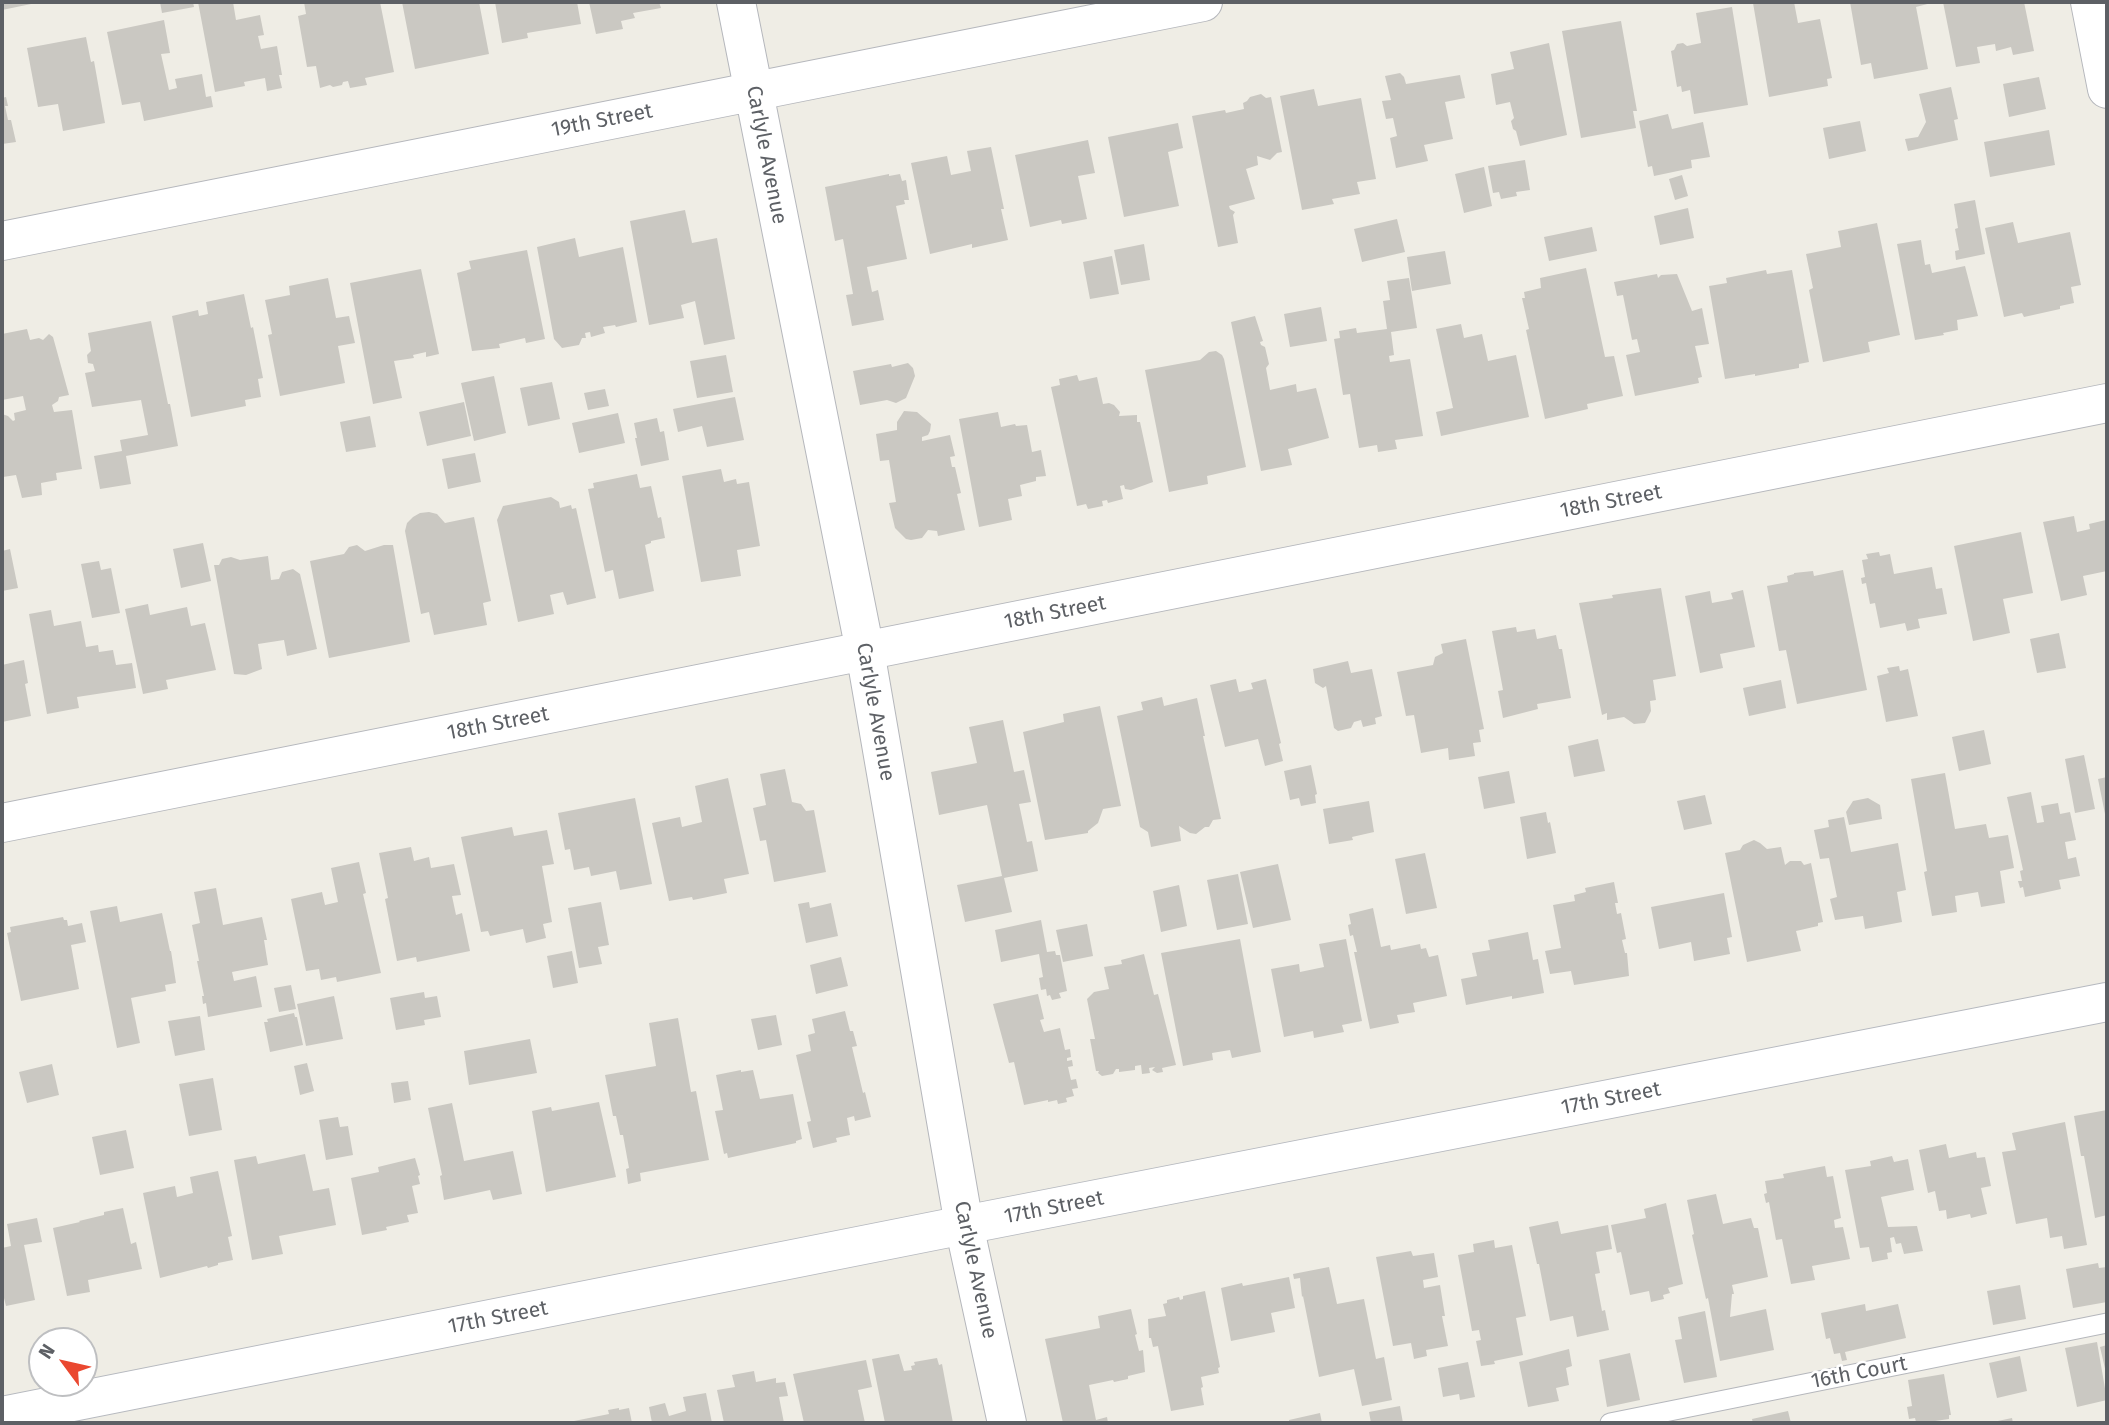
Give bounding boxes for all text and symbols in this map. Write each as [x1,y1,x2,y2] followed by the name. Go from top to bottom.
[740,84,792,226] street label: Carlyle Avenue
[549,99,655,143] street label: 19th Street
[1558,480,1664,524] street label: 18th Street
[1002,591,1108,635] street label: 18th Street
[850,641,900,783] street label: Carlyle Avenue
[445,702,551,746] street label: 18th Street
[1559,1077,1663,1121] street label: 17th Street
[1002,1186,1106,1230] street label: 17th Street
[948,1199,1002,1341] street label: Carlyle Avenue
[446,1296,550,1340] street label: 17th Street
[28,1327,98,1397] north arrow
[34,1340,60,1363] text: N
[1809,1351,1909,1395] street label: 16th Court

